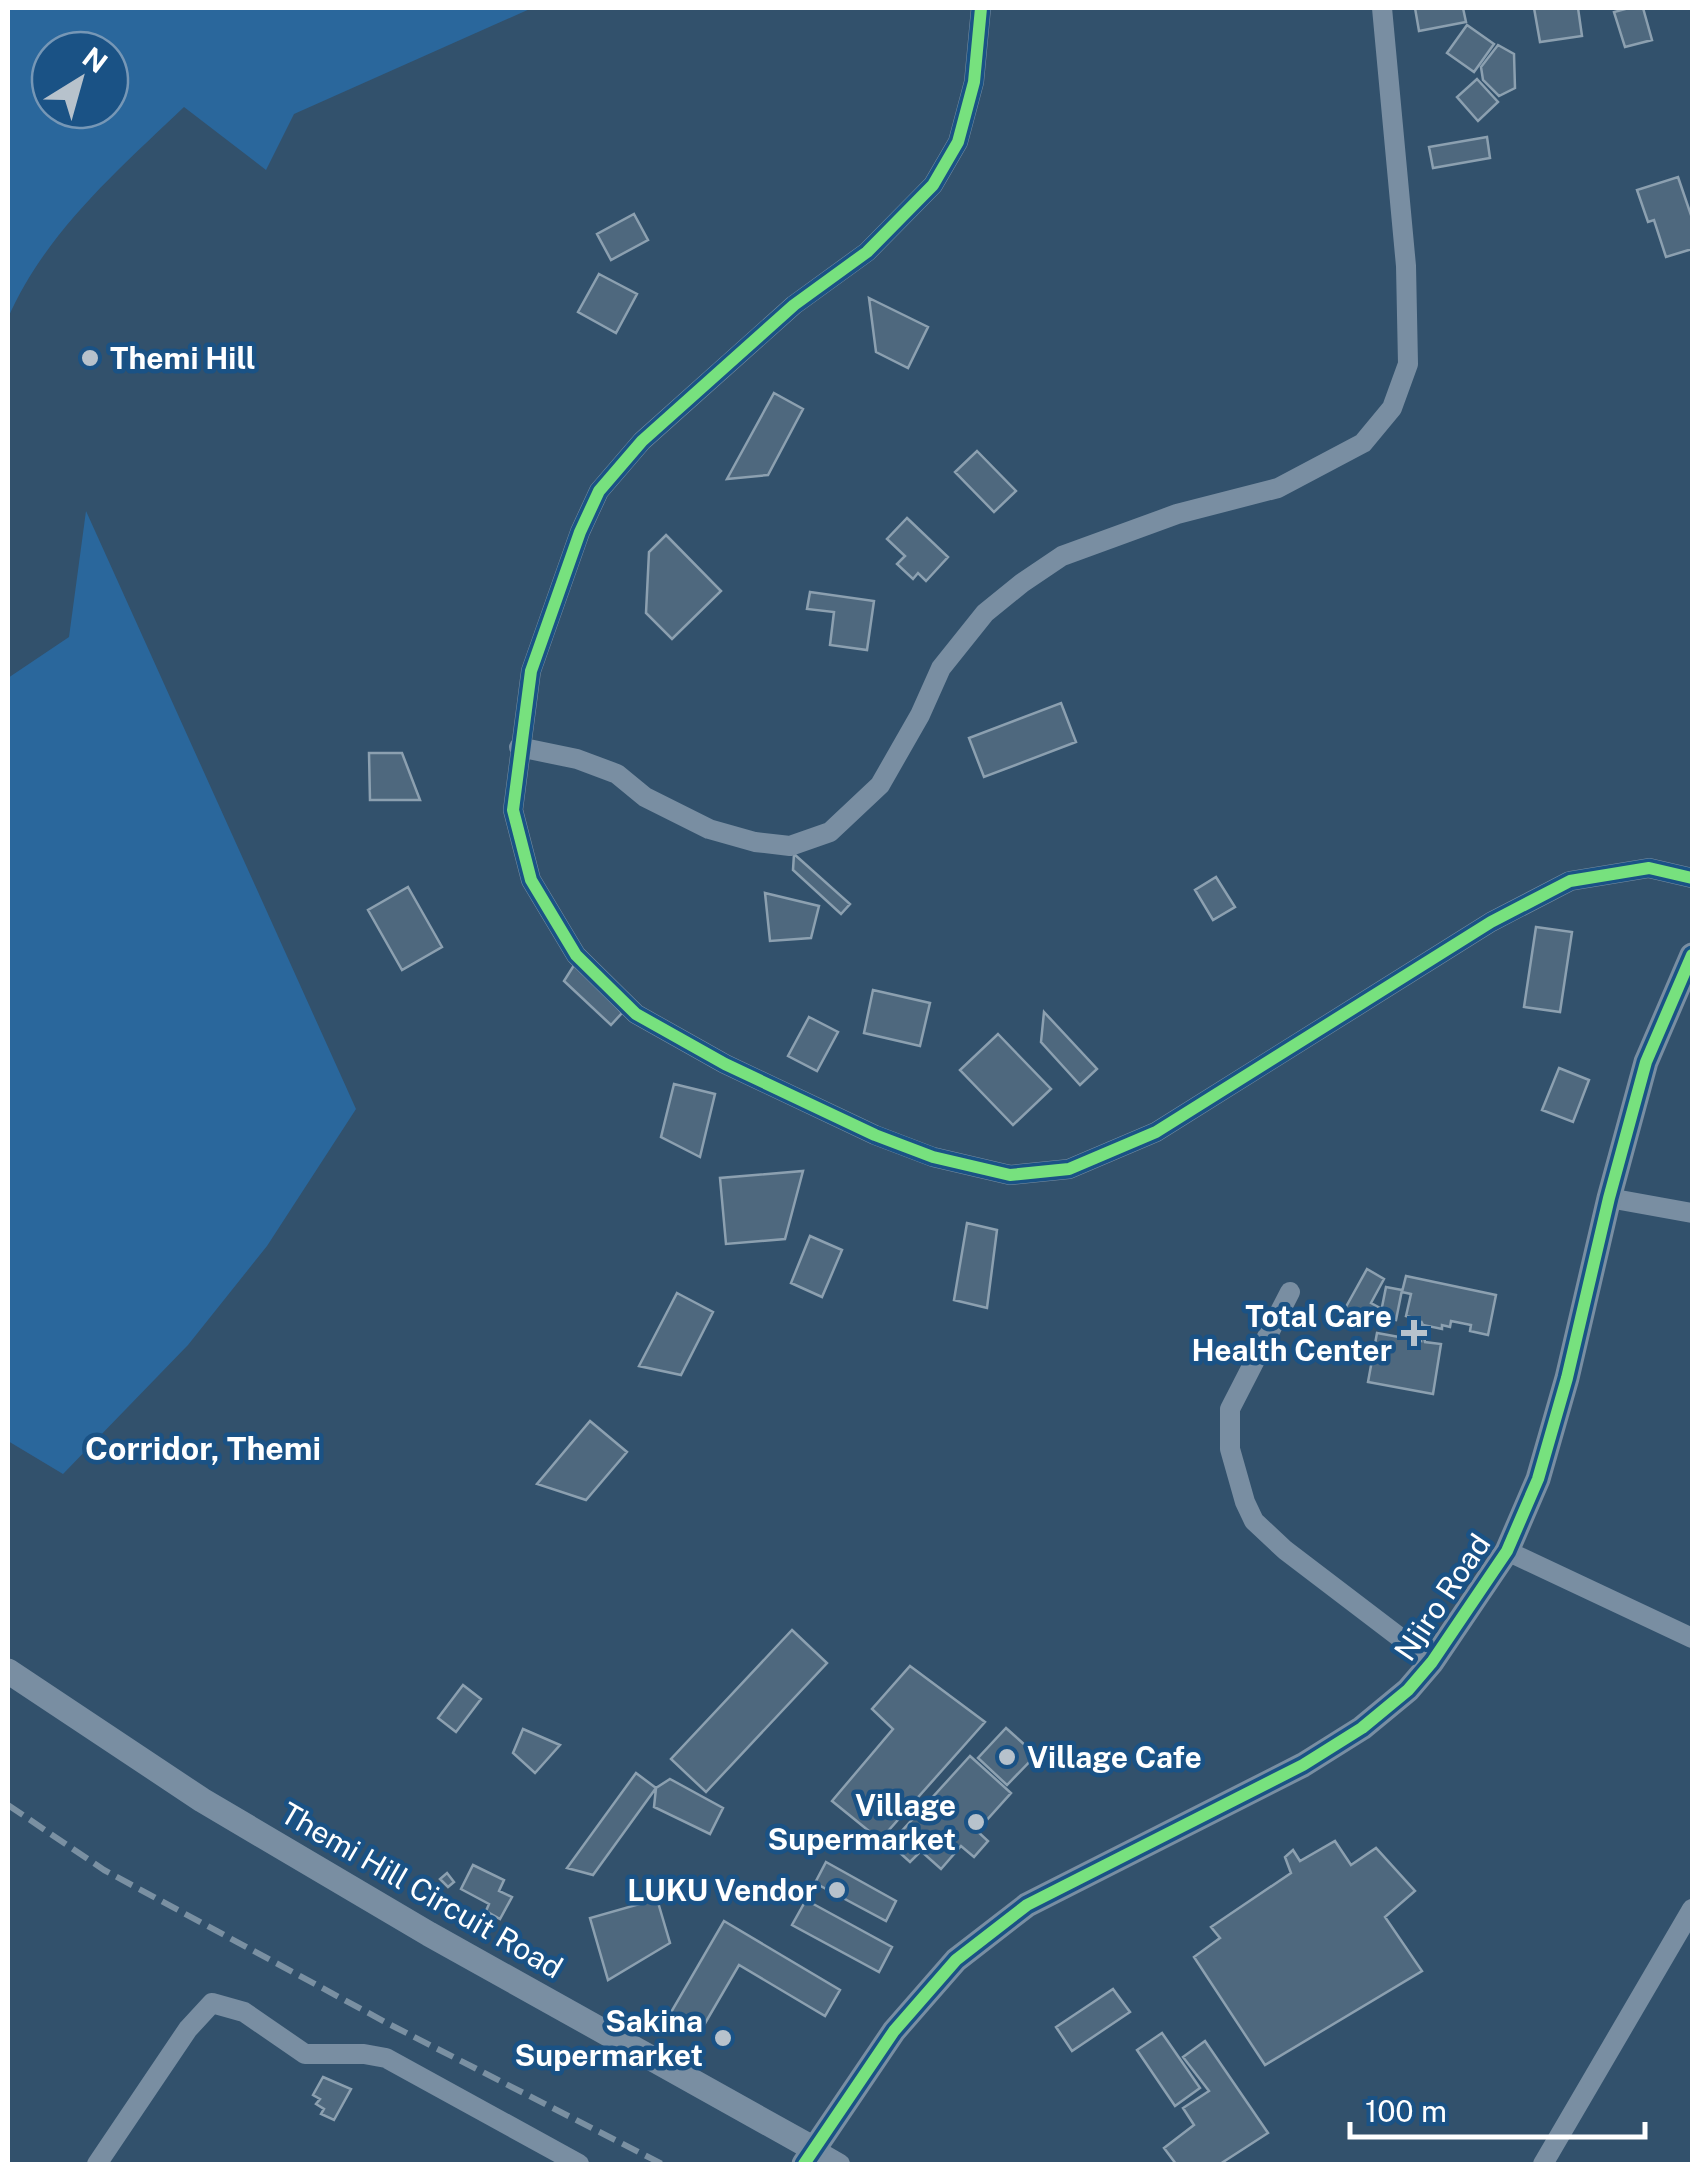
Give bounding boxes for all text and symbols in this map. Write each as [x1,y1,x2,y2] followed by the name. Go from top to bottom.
[30,30,130,130] north arrow
[77,40,114,79] text: N
[110,340,256,376] place label: Themi Hill
[79,347,101,369] marker: Themi Hill
[1192,1298,1392,1368] place label: Total Care Health Center
[1401,1320,1427,1346] marker: Total Care Health Center
[85,1430,321,1467] district label: Corridor, Themi
[1387,1527,1497,1667] street label: Njiro Road
[1027,1739,1202,1775] place label: Village Cafe
[996,1746,1018,1768] marker: Village Cafe
[767,1787,956,1857] place label: Village Supermarket
[275,1795,569,1985] street label: Themi Hill Circuit Road
[965,1811,987,1833] marker: Village Supermarket
[627,1872,817,1908] place label: LUKU Vendor
[826,1879,848,1901] marker: LUKU Vendor
[514,2003,703,2073] place label: Sakina Supermarket
[712,2027,734,2049] marker: Sakina Supermarket
[1350,2077,1645,2139] scale bar
[1365,2093,1447,2129] text: 100 m

